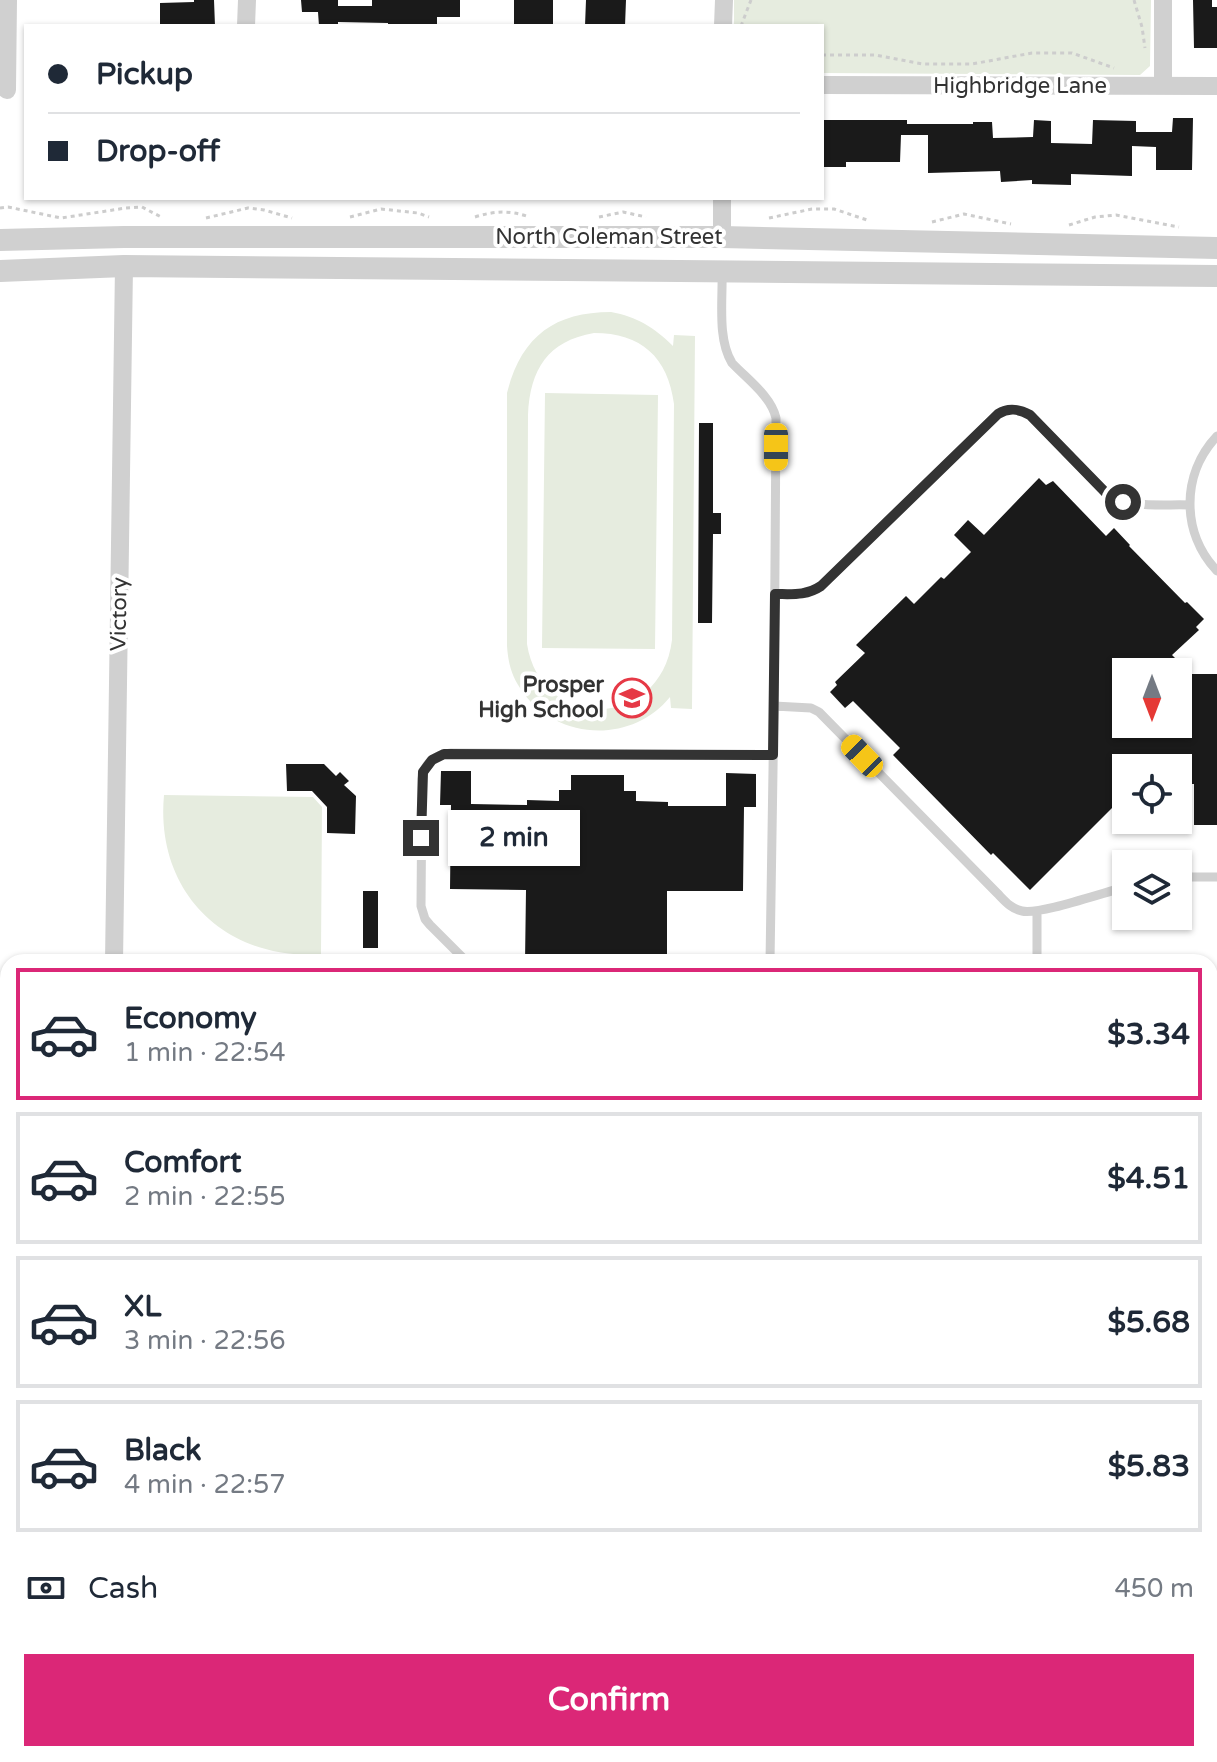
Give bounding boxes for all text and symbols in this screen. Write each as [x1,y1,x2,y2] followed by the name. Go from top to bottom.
[96,56,193,93] text: Pickup
[933,73,1107,99] street label: Highbridge Lane
[96,133,220,170] text: Drop-off
[495,224,723,250] street label: North Coleman Street
[764,423,788,471] car
[1105,484,1141,520] route start
[105,577,133,651] street label: Victory
[1112,658,1192,738] north arrow
[1112,658,1192,930] map controls
[478,672,605,723] place label: Prosper High School
[611,677,653,719] school or university icon: Prosper High School
[837,730,887,782] car
[1112,754,1192,834] button: locate
[449,810,581,866] callout: 2 min
[403,820,439,856] route end
[479,822,549,853] text: 2 min
[1112,850,1192,930] button: layers
[28,998,100,1070] icon: car
[124,1000,257,1037] text: Economy
[1107,1016,1190,1053] text: $3.34
[124,1037,286,1068] text: 1 min · 22:54
[28,1142,100,1214] icon: car
[124,1144,242,1181] text: Comfort
[1107,1160,1190,1197] text: $4.51
[124,1181,286,1212] text: 2 min · 22:55
[28,1286,100,1358] icon: car
[124,1288,161,1325] text: XL
[1108,1304,1190,1341] text: $5.68
[124,1325,286,1356] text: 3 min · 22:56
[28,1430,100,1502] icon: car
[124,1432,201,1469] text: Black
[1108,1448,1190,1485] text: $5.83
[124,1469,286,1500] text: 4 min · 22:57
[24,1566,68,1610] icon: cash
[88,1570,158,1607] text: Cash
[1114,1573,1194,1604] text: 450 m
[24,1654,1194,1746] button: Confirm

